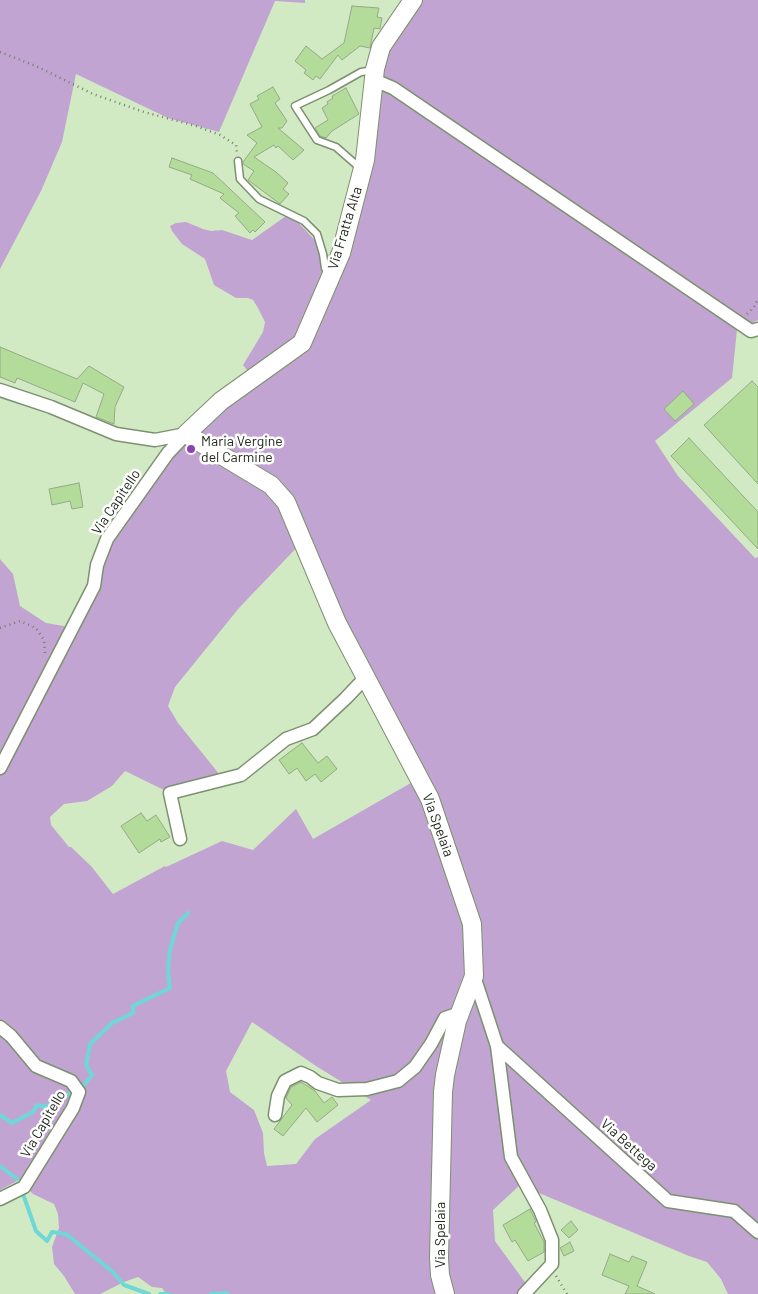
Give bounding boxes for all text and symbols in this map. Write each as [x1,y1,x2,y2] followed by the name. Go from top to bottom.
[324,185,366,271] street label: Via Fratta Alta
[201,433,283,466] place label: Maria Vergine del Carmine
[185,443,197,455] marker: Maria Vergine del Carmine
[88,466,144,538] street label: Via Capitello
[419,791,457,859] street label: Via Spelaia
[17,1087,69,1161] street label: Via Capitello
[597,1115,661,1175] street label: Via Bettega
[432,1202,448,1268] street label: Via Spelaia

